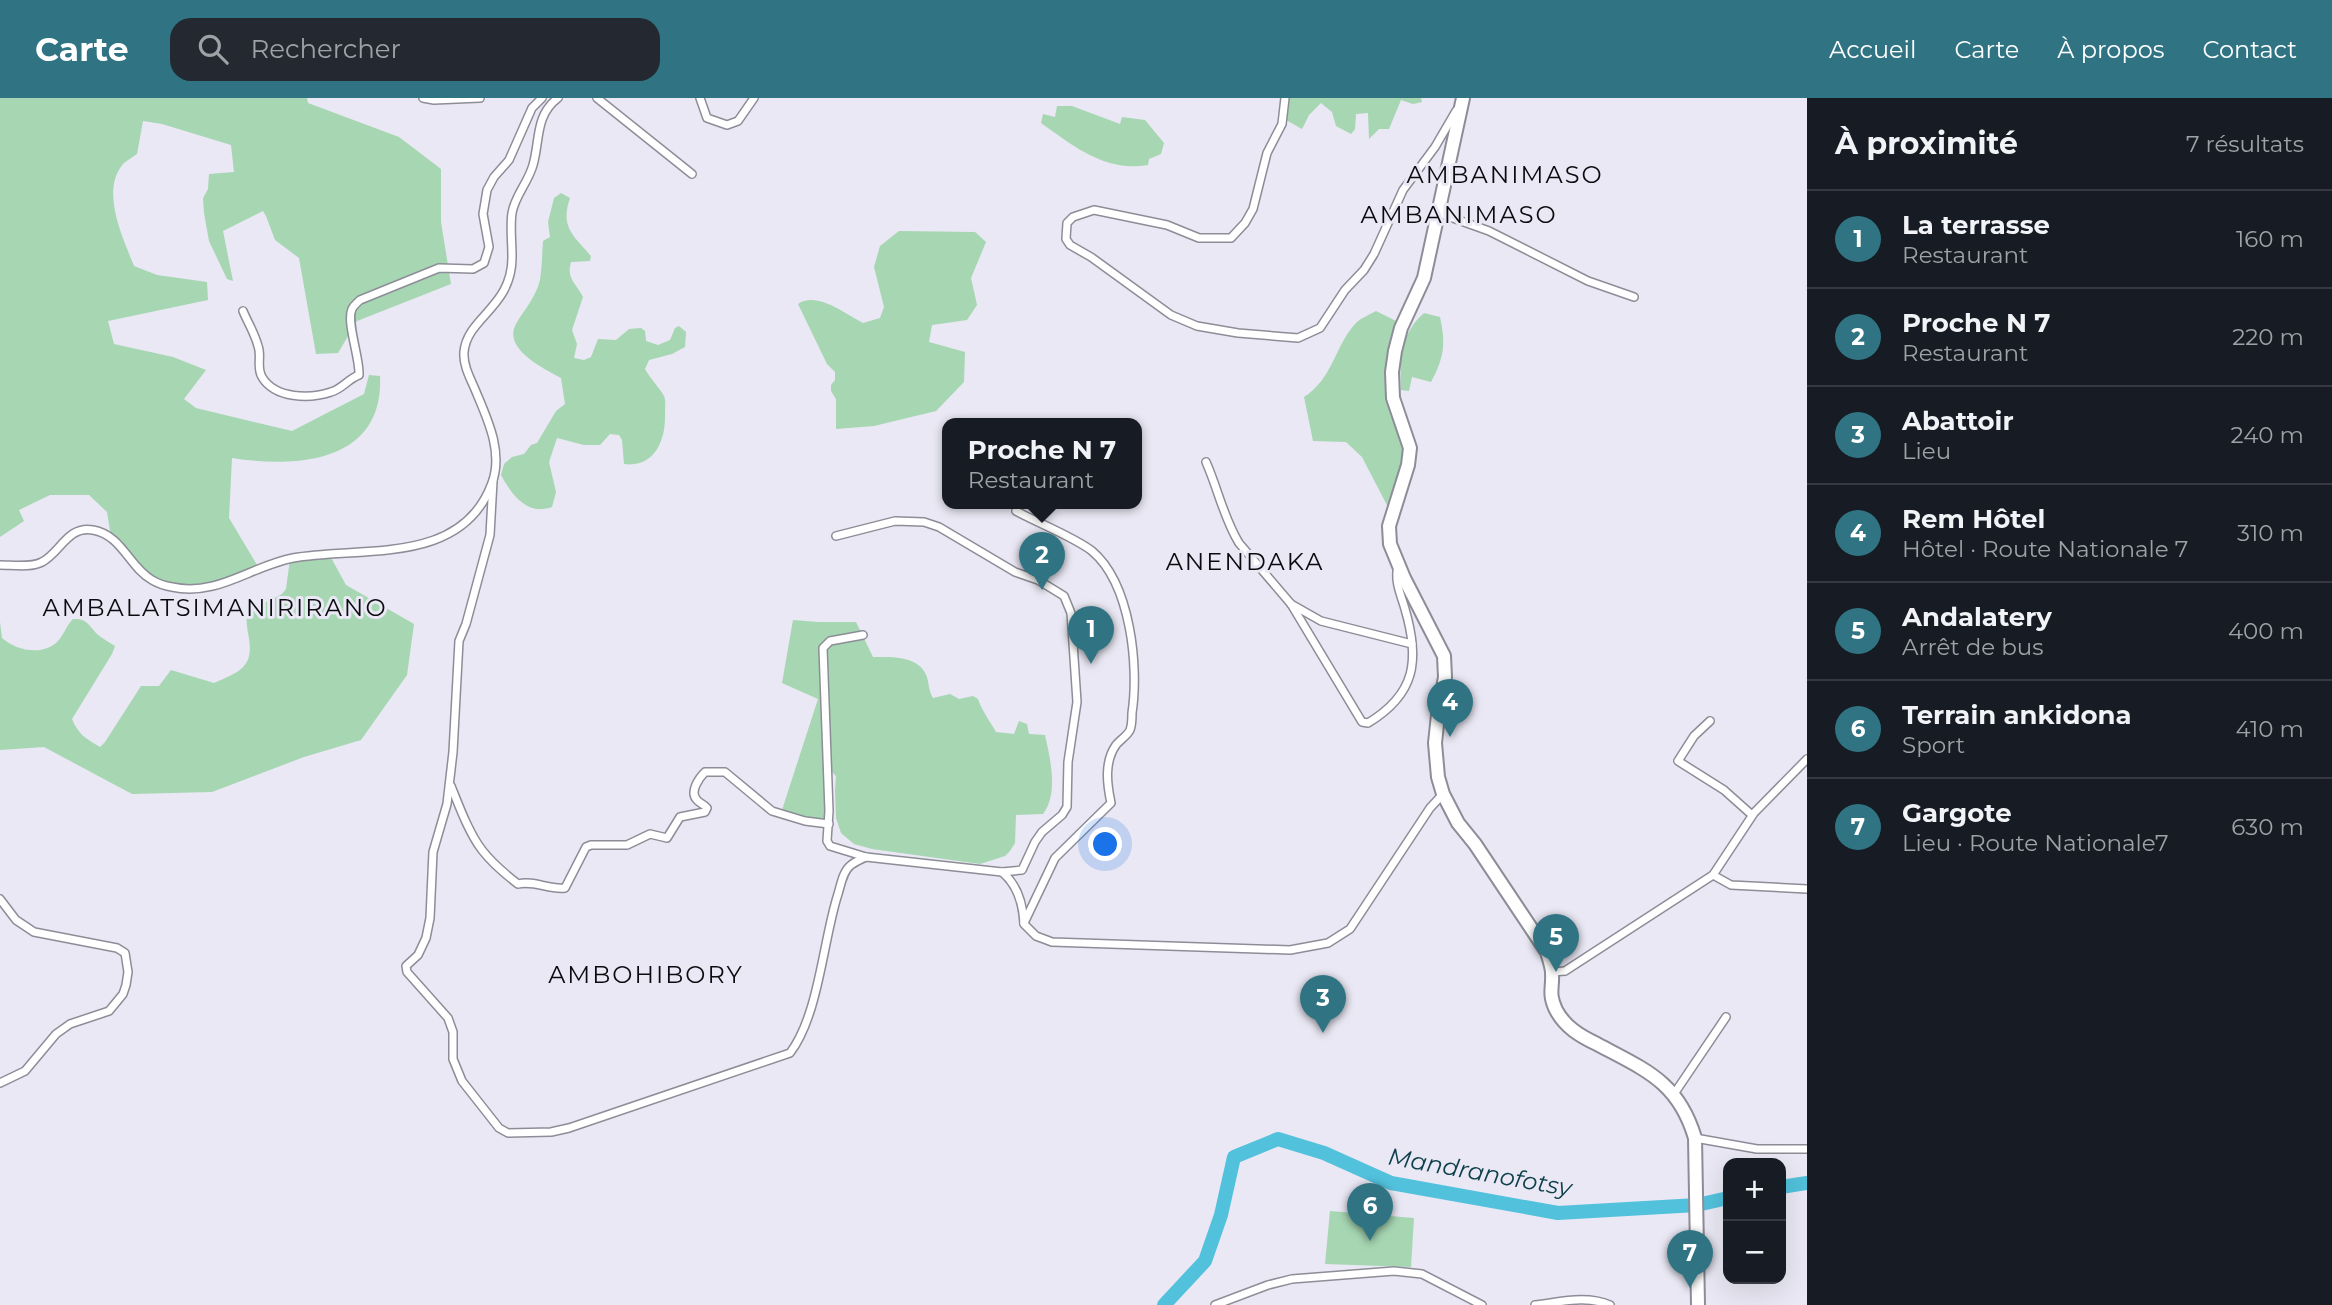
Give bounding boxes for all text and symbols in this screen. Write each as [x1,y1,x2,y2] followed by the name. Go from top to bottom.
[170,18,660,81] search box
[35,29,128,69] text: Carte
[194,30,232,68] icon: search
[250,33,401,65] text: Rechercher
[1829,35,1916,64] text: Accueil
[1954,35,2019,64] text: Carte
[2057,35,2164,64] text: À propos
[2202,35,2297,64] text: Contact
[1835,125,2018,162] text: À proximité
[2186,130,2304,158] text: 7 résultats
[1406,160,1604,189] district label: AMBANIMASO
[1360,200,1558,229] district label: AMBANIMASO
[1902,209,2050,241] text: La terrasse
[1853,225,1863,253] text: 1
[2236,225,2304,253] text: 160 m
[1902,241,2028,269] text: Restaurant
[1902,307,2050,339] text: Proche N 7
[1851,323,1865,351] text: 2
[2232,323,2304,351] text: 220 m
[1902,339,2028,367] text: Restaurant
[1902,405,2014,437] text: Abattoir
[942,418,1142,509] popup
[1851,421,1865,449] text: 3
[2231,421,2304,449] text: 240 m
[968,434,1116,466] text: Proche N 7
[1902,437,1951,465] text: Lieu
[968,466,1094,494] text: Restaurant
[1902,503,2045,535] text: Rem Hôtel
[1850,519,1866,547] text: 4
[2237,519,2304,547] text: 310 m
[1019,532,1065,590] pin: 2
[1902,535,2188,563] text: Hôtel · Route Nationale 7
[1166,547,1324,576] district label: ANENDAKA
[42,593,388,622] district label: AMBALATSIMANIRIRANO
[1902,601,2052,633] text: Andalatery
[1068,606,1114,664] pin: 1
[1851,617,1865,645] text: 5
[2228,617,2304,645] text: 400 m
[1902,633,2044,661] text: Arrêt de bus
[1427,679,1473,737] pin: 4
[1902,699,2131,731] text: Terrain ankidona
[1851,715,1865,743] text: 6
[2235,715,2304,743] text: 410 m
[1902,731,1965,759] text: Sport
[1902,797,2012,829] text: Gargote
[1851,813,1865,841] text: 7
[2231,813,2304,841] text: 630 m
[1088,827,1122,861] your location
[1902,829,2169,857] text: Lieu · Route Nationale7
[1533,914,1579,972] pin: 5
[548,960,744,989] district label: AMBOHIBORY
[1300,975,1346,1033] pin: 3
[1386,1142,1576,1203] water label: Mandranofotsy
[1723,1158,1786,1284] map controls
[1723,1158,1786,1221] button: +
[1347,1183,1393,1241] pin: 6
[1723,1221,1786,1284] button: −
[1667,1230,1713,1288] pin: 7

